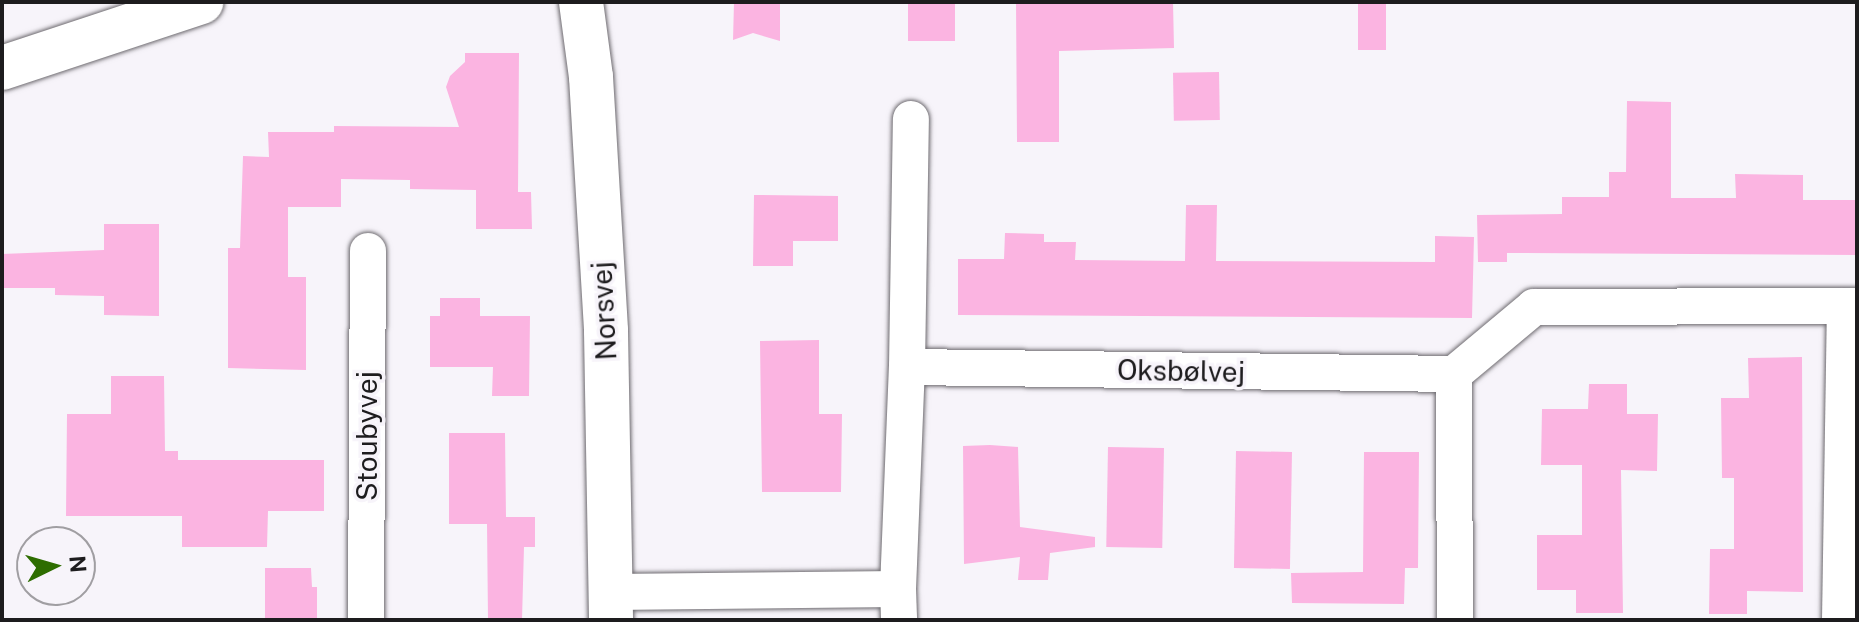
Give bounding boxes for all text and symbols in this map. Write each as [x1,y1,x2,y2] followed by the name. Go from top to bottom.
[585,261,623,361] street label: Norsvej
[1117,353,1245,389] street label: Oksbølvej
[350,371,384,501] street label: Stoubyvej
[16,526,96,606] north arrow
[64,554,92,574] text: N

